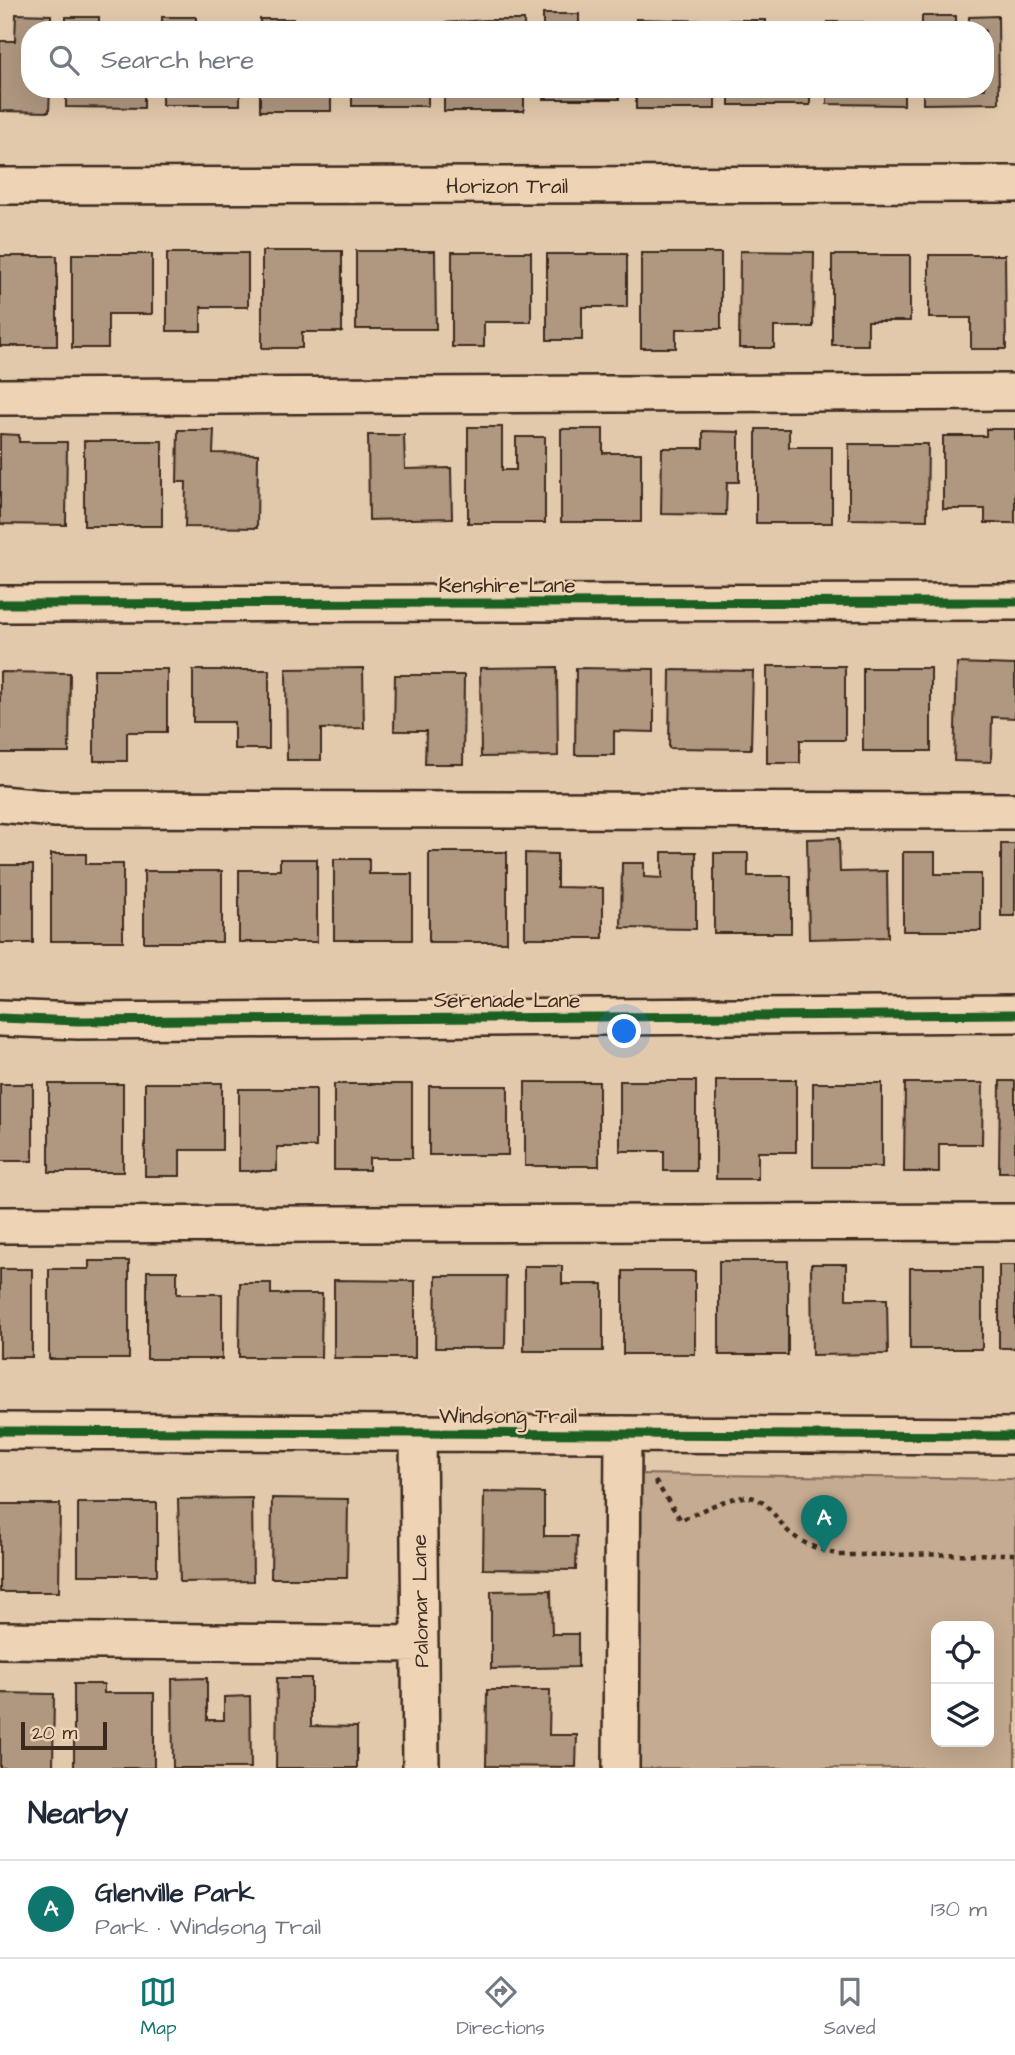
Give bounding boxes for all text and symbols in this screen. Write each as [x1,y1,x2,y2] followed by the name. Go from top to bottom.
[21,21,994,98] search box
[45,41,83,79] icon: search
[101,42,254,78] text: Search here
[446,172,568,201] street label: Horizon Trail
[438,571,576,600] street label: Kenshire Lane
[434,986,580,1015] street label: Serenade Lane
[607,1014,641,1048] your location
[439,1402,577,1433] street label: Windsong Trail
[801,1495,847,1553] pin: A
[405,1534,436,1668] street label: Palomar Lane
[931,1621,994,1747] map controls
[931,1621,994,1684] button: locate
[931,1684,994,1747] button: layers
[21,1719,107,1751] scale bar
[32,1720,77,1747] text: 20 m
[28,1793,128,1835] text: Nearby
[95,1875,254,1911] text: Glenville Park
[44,1893,58,1925] text: A
[931,1893,987,1925] text: 130 m
[95,1911,321,1943] text: Park · Windsong Trail
[139,1973,177,2042] tab: Map
[456,1973,545,2042] tab: Directions
[824,1973,875,2042] tab: Saved

